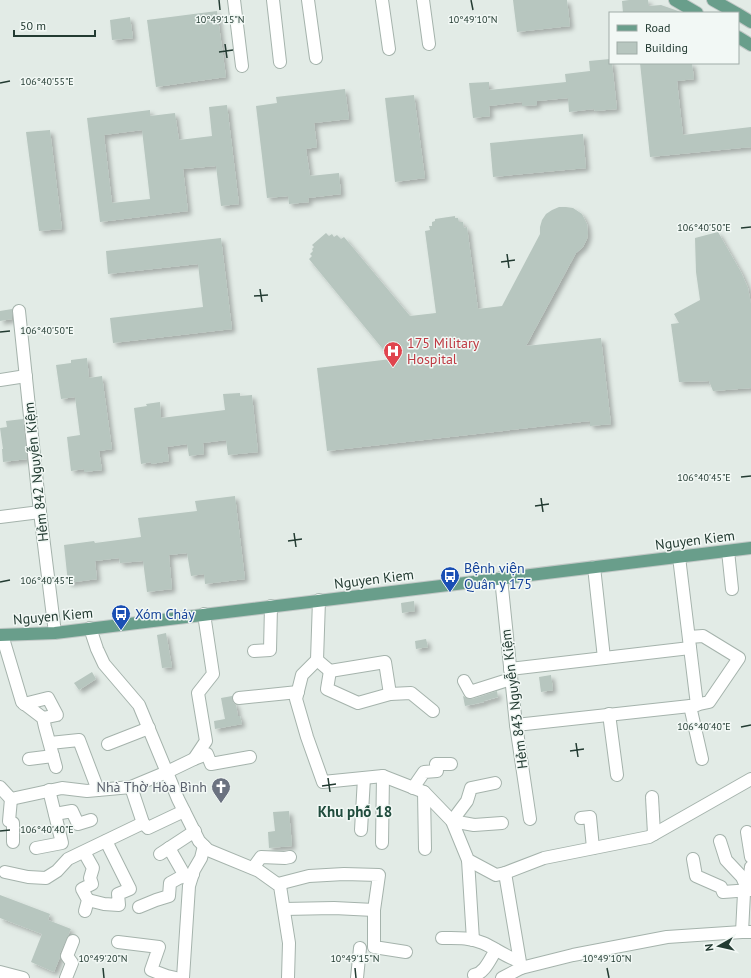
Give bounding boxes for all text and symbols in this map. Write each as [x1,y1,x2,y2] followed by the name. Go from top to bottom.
[14,12,95,38] scale bar
[609,12,739,64] legend
[195,13,245,26] text: 10°49'15"N
[448,13,498,26] text: 10°49'10"N
[20,18,46,33] text: 50 m
[645,20,670,35] text: Road
[645,40,688,55] text: Building
[20,75,74,88] text: 106°40'55"E
[677,221,731,234] text: 106°40'50"E
[20,324,74,337] text: 106°40'50"E
[407,334,480,368] place label: 175 Military Hospital
[382,340,404,368] hospital icon: 175 Military Hospital
[20,401,52,543] street label: Hẻm 842 Nguyễn Kiệm
[677,471,731,484] text: 106°40'45"E
[654,526,736,554] street label: Nguyen Kiem
[464,559,532,593] place label: Bệnh viện Quân y 175
[333,565,415,593] street label: Nguyen Kiem
[439,565,461,593] bus stop icon: Bệnh viện Quân y 175
[20,574,74,587] text: 106°40'45"E
[110,603,132,631] bus stop icon: Xóm Cháy
[12,604,94,628] street label: Nguyen Kiem
[135,605,195,623] place label: Xóm Cháy
[497,628,531,770] street label: Hẻm 843 Nguyễn Kiệm
[677,720,731,733] text: 106°40'40"E
[210,776,232,804] church icon: Nhà Thờ Hòa Bình
[96,778,207,796] place label: Nhà Thờ Hòa Bình
[318,802,392,821] district label: Khu phố 18
[20,823,74,836] text: 106°40'40"E
[699,926,739,966] north arrow
[702,943,717,952] text: N
[78,952,128,965] text: 10°49'20"N
[330,952,380,965] text: 10°49'15"N
[582,952,632,965] text: 10°49'10"N

